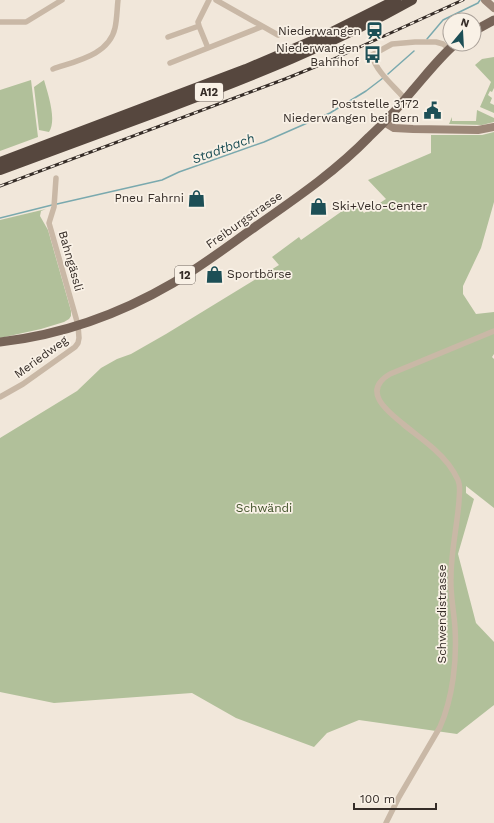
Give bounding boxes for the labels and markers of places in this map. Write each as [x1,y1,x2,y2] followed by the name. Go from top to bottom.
[364,21,384,41] station icon: Niederwangen
[278,24,361,38] place label: Niederwangen
[276,41,359,69] place label: Niederwangen Bahnhof
[362,45,382,65] bus stop icon: Niederwangen Bahnhof
[283,97,419,125] place label: Poststelle 3172 Niederwangen bei Bern
[422,101,442,121] public building icon: Poststelle 3172 Niederwangen bei Bern
[187,188,207,208] shop icon: Pneu Fahrni
[114,191,184,205] place label: Pneu Fahrni
[309,196,329,216] shop icon: Ski+Velo-Center
[332,199,428,213] place label: Ski+Velo-Center
[204,264,224,284] shop icon: Sportbörse
[227,267,292,281] place label: Sportbörse

